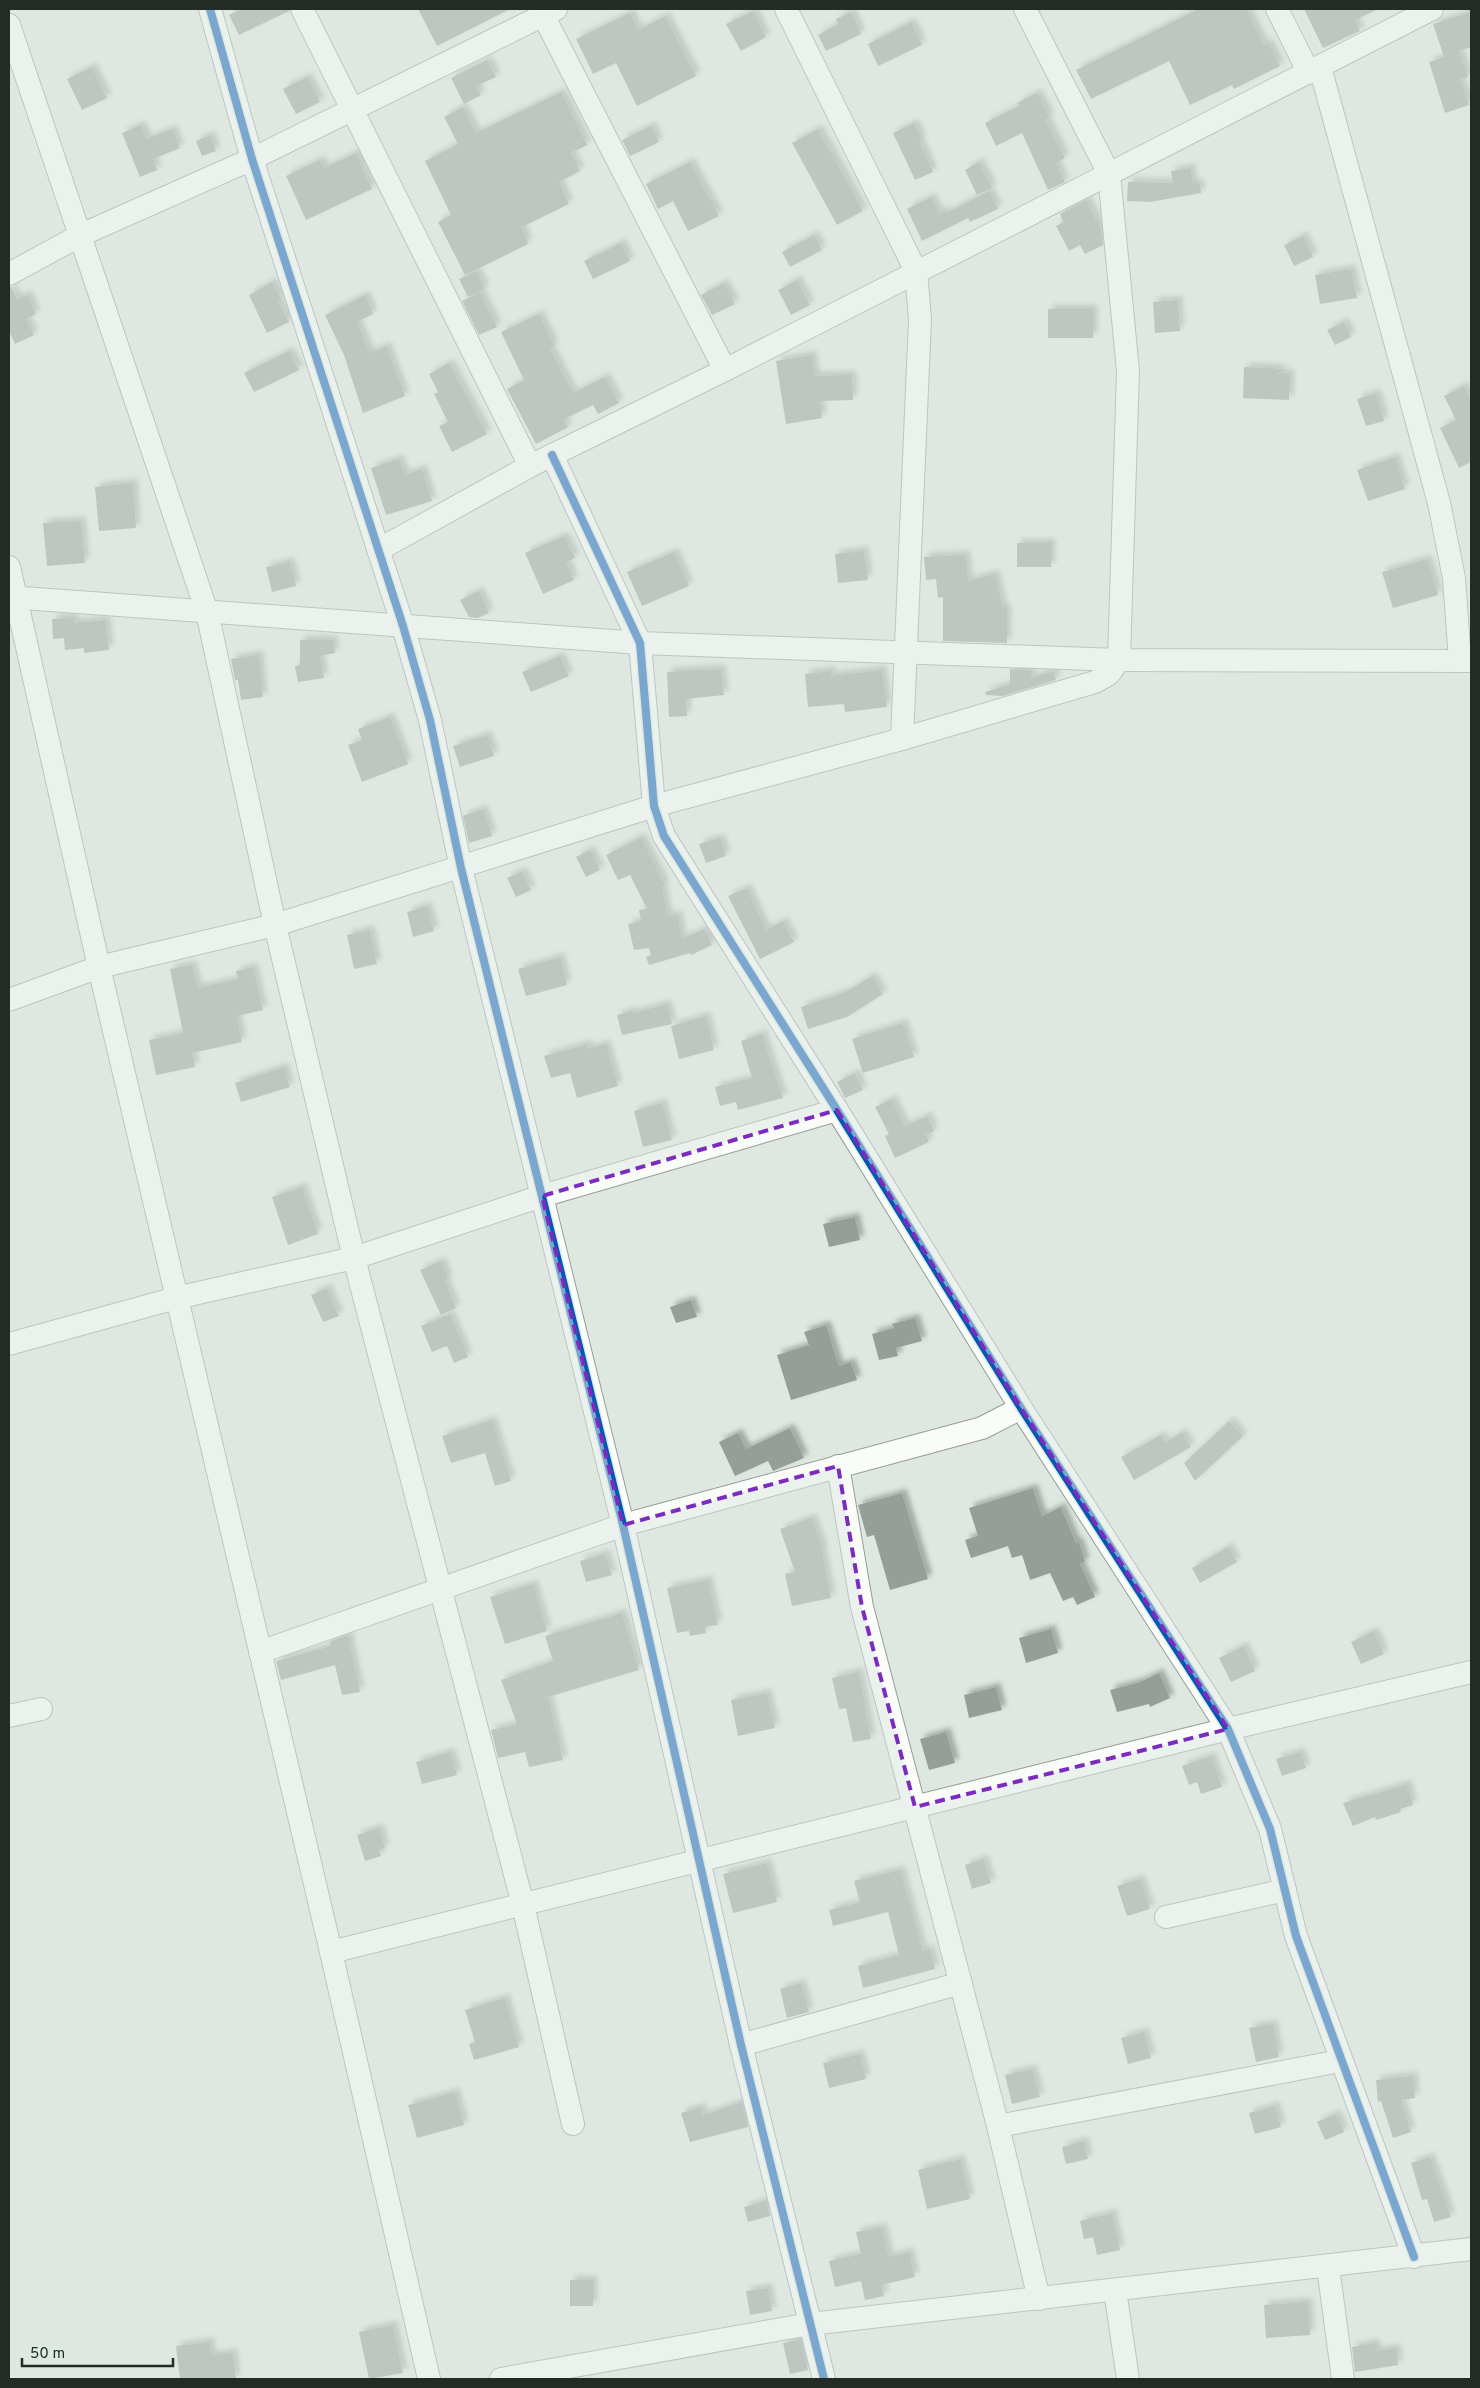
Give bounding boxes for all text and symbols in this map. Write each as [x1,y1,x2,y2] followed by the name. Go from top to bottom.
[22,2336,174,2368] scale bar
[30,2345,65,2364] text: 50 m

